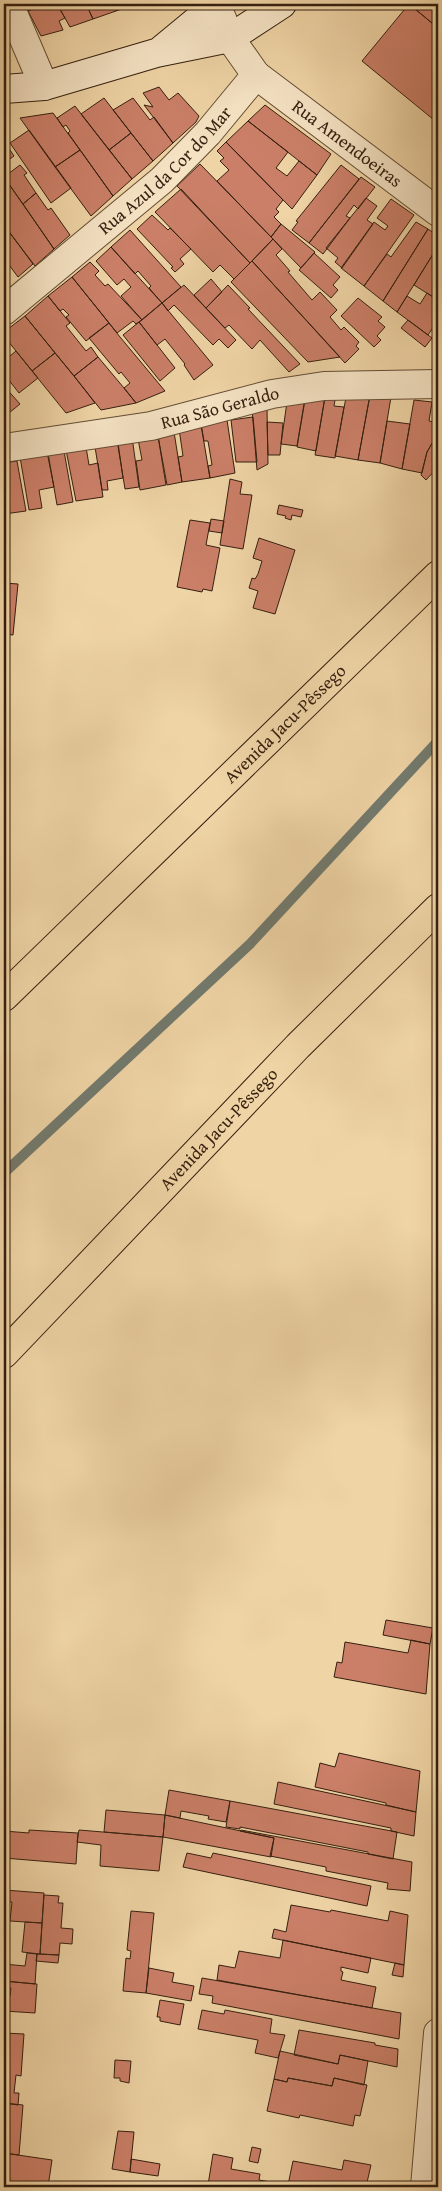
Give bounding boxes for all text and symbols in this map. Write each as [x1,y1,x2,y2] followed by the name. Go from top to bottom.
[287,93,408,194] street label: Rua Amendoeiras
[92,100,238,241] street label: Rua Azul da Cor do Mar
[158,379,281,436] street label: Rua São Geraldo
[217,657,352,789] street label: Avenida Jacu-Pêssego
[153,1061,284,1196] street label: Avenida Jacu-Pêssego

